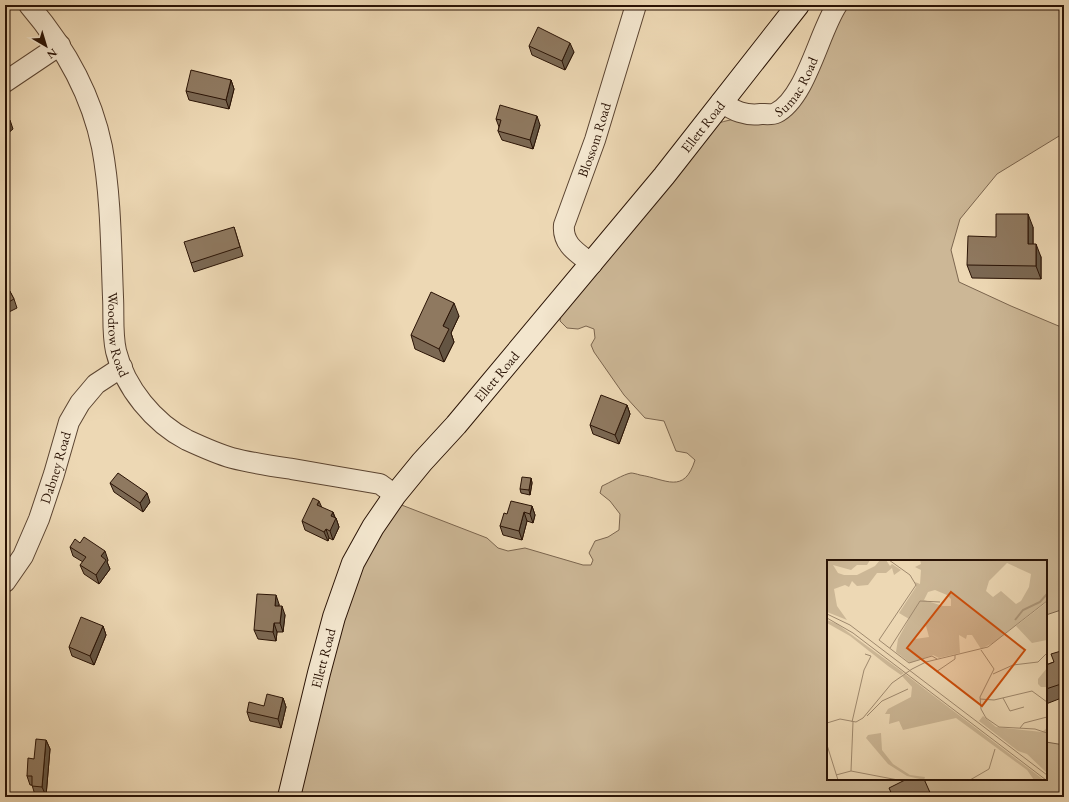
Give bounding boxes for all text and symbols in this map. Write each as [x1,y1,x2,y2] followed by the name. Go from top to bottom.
[26,26,66,66] north arrow
[44,46,60,62] text: N
[771,53,822,121] street label: Sumac Road
[677,96,729,156] street label: Ellett Road
[573,100,615,180] street label: Blossom Road
[104,292,134,381] street label: Woodrow Road
[470,347,524,406] street label: Ellett Road
[36,428,75,506] street label: Dabney Road
[827,560,1047,780] inset map
[307,625,340,690] street label: Ellett Road

